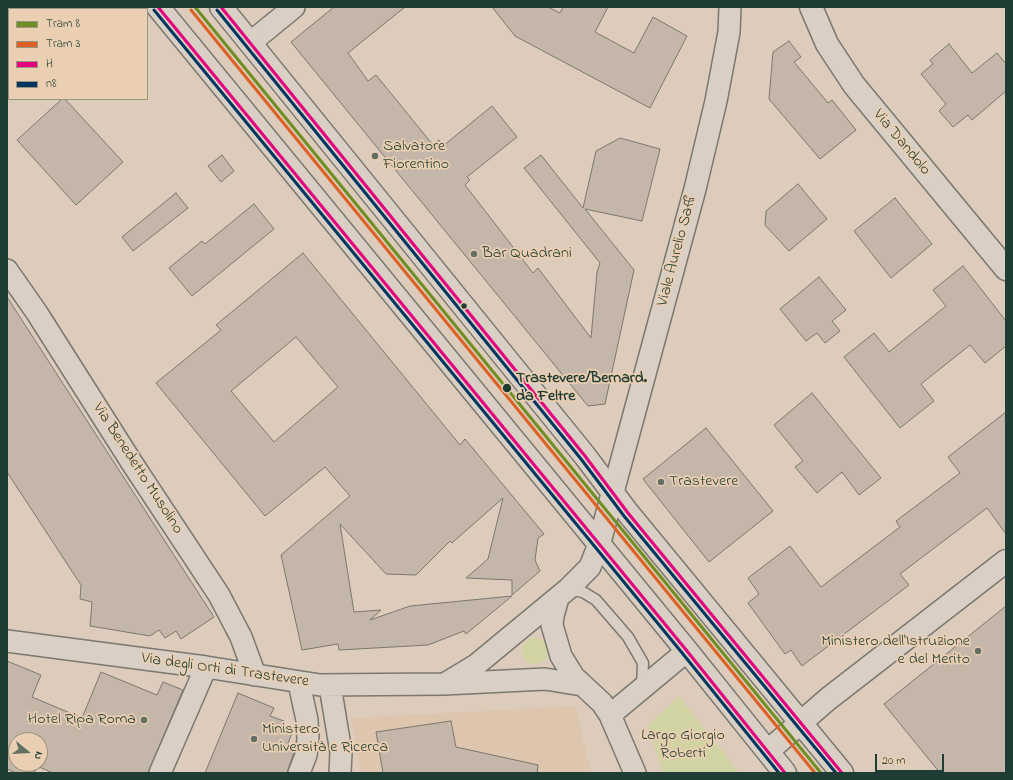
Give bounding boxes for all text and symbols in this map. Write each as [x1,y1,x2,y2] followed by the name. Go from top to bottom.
[8,8,148,100] legend
[46,15,80,33] text: Tram 8
[46,35,80,53] text: Tram 3
[46,55,53,73] text: H
[46,75,56,93] text: n8
[868,106,934,180] street label: Via Dandolo
[383,137,449,175] place label: Salvatore Fiorentino
[370,151,380,161] marker: Salvatore Fiorentino
[654,194,702,308] street label: Viale Aurelio Saffi
[482,244,572,264] place label: Bar Quadrani
[469,249,479,259] marker: Bar Quadrani
[459,301,469,311] unlabelled marker
[516,369,647,407] place label: Trastevere/Bernard. da Feltre
[501,382,513,394] marker: Trastevere/Bernard. da Feltre
[87,400,187,538] street label: Via Benedetto Musolino
[669,472,738,492] place label: Trastevere
[656,477,666,487] marker: Trastevere
[821,632,970,670] place label: Ministero dell'Istruzione e del Merito
[973,646,983,656] marker: Ministero dell'Istruzione e del Merito
[140,650,310,692] street label: Via degli Orti di Trastevere
[28,710,136,730] place label: Hotel Ripa Roma
[139,715,149,725] marker: Hotel Ripa Roma
[262,720,388,758] place label: Ministero Università e Ricerca
[641,726,725,764] park label: Largo Giorgio Roberti
[8,732,48,772] north arrow
[249,734,259,744] marker: Ministero Università e Ricerca
[877,746,946,772] scale bar
[30,749,47,761] text: N
[882,752,905,770] text: 20 m

